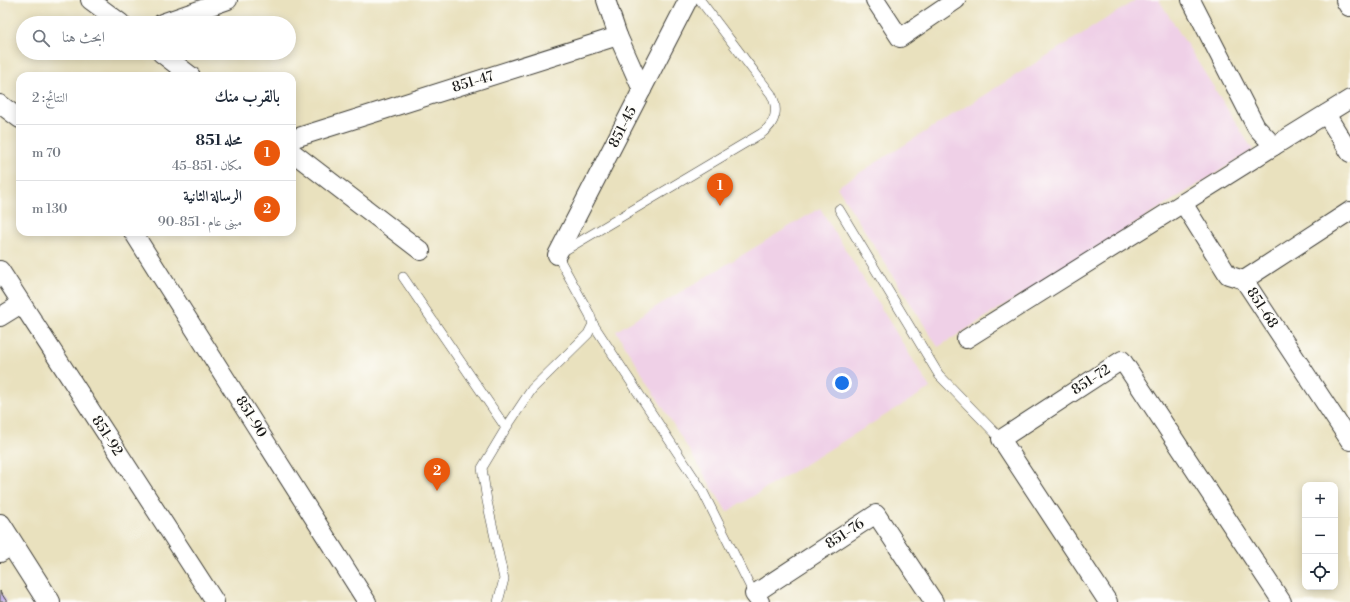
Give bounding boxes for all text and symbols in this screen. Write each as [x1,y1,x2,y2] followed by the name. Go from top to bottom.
[16,16,296,60] search box
[30,27,52,49] icon: search
[62,28,105,47] text: ابحث هنا
[450,67,496,97] street label: 851-47
[214,86,280,108] text: بالقرب منك
[32,90,68,106] text: النتائج: 2
[605,103,641,151] street label: 851-45
[196,131,242,150] text: محله 851
[32,145,61,161] text: 70 m
[264,145,270,161] text: 1
[172,158,242,174] text: مكان · 851-45
[707,173,733,206] pin: 1
[183,187,242,206] text: الرسالة الثانية
[32,201,67,217] text: 130 m
[263,201,271,217] text: 2
[158,214,242,230] text: مبنى عام · 851-90
[1242,284,1282,332] street label: 851-68
[1068,361,1114,399] street label: 851-72
[832,373,852,393] your location
[231,393,271,441] street label: 851-90
[87,413,127,460] street label: 851-92
[424,458,450,491] pin: 2
[1302,482,1338,590] map controls
[1302,482,1338,518] button: +
[822,514,868,553] street label: 851-76
[1302,518,1338,554] button: −
[1302,554,1338,590] button: locate

